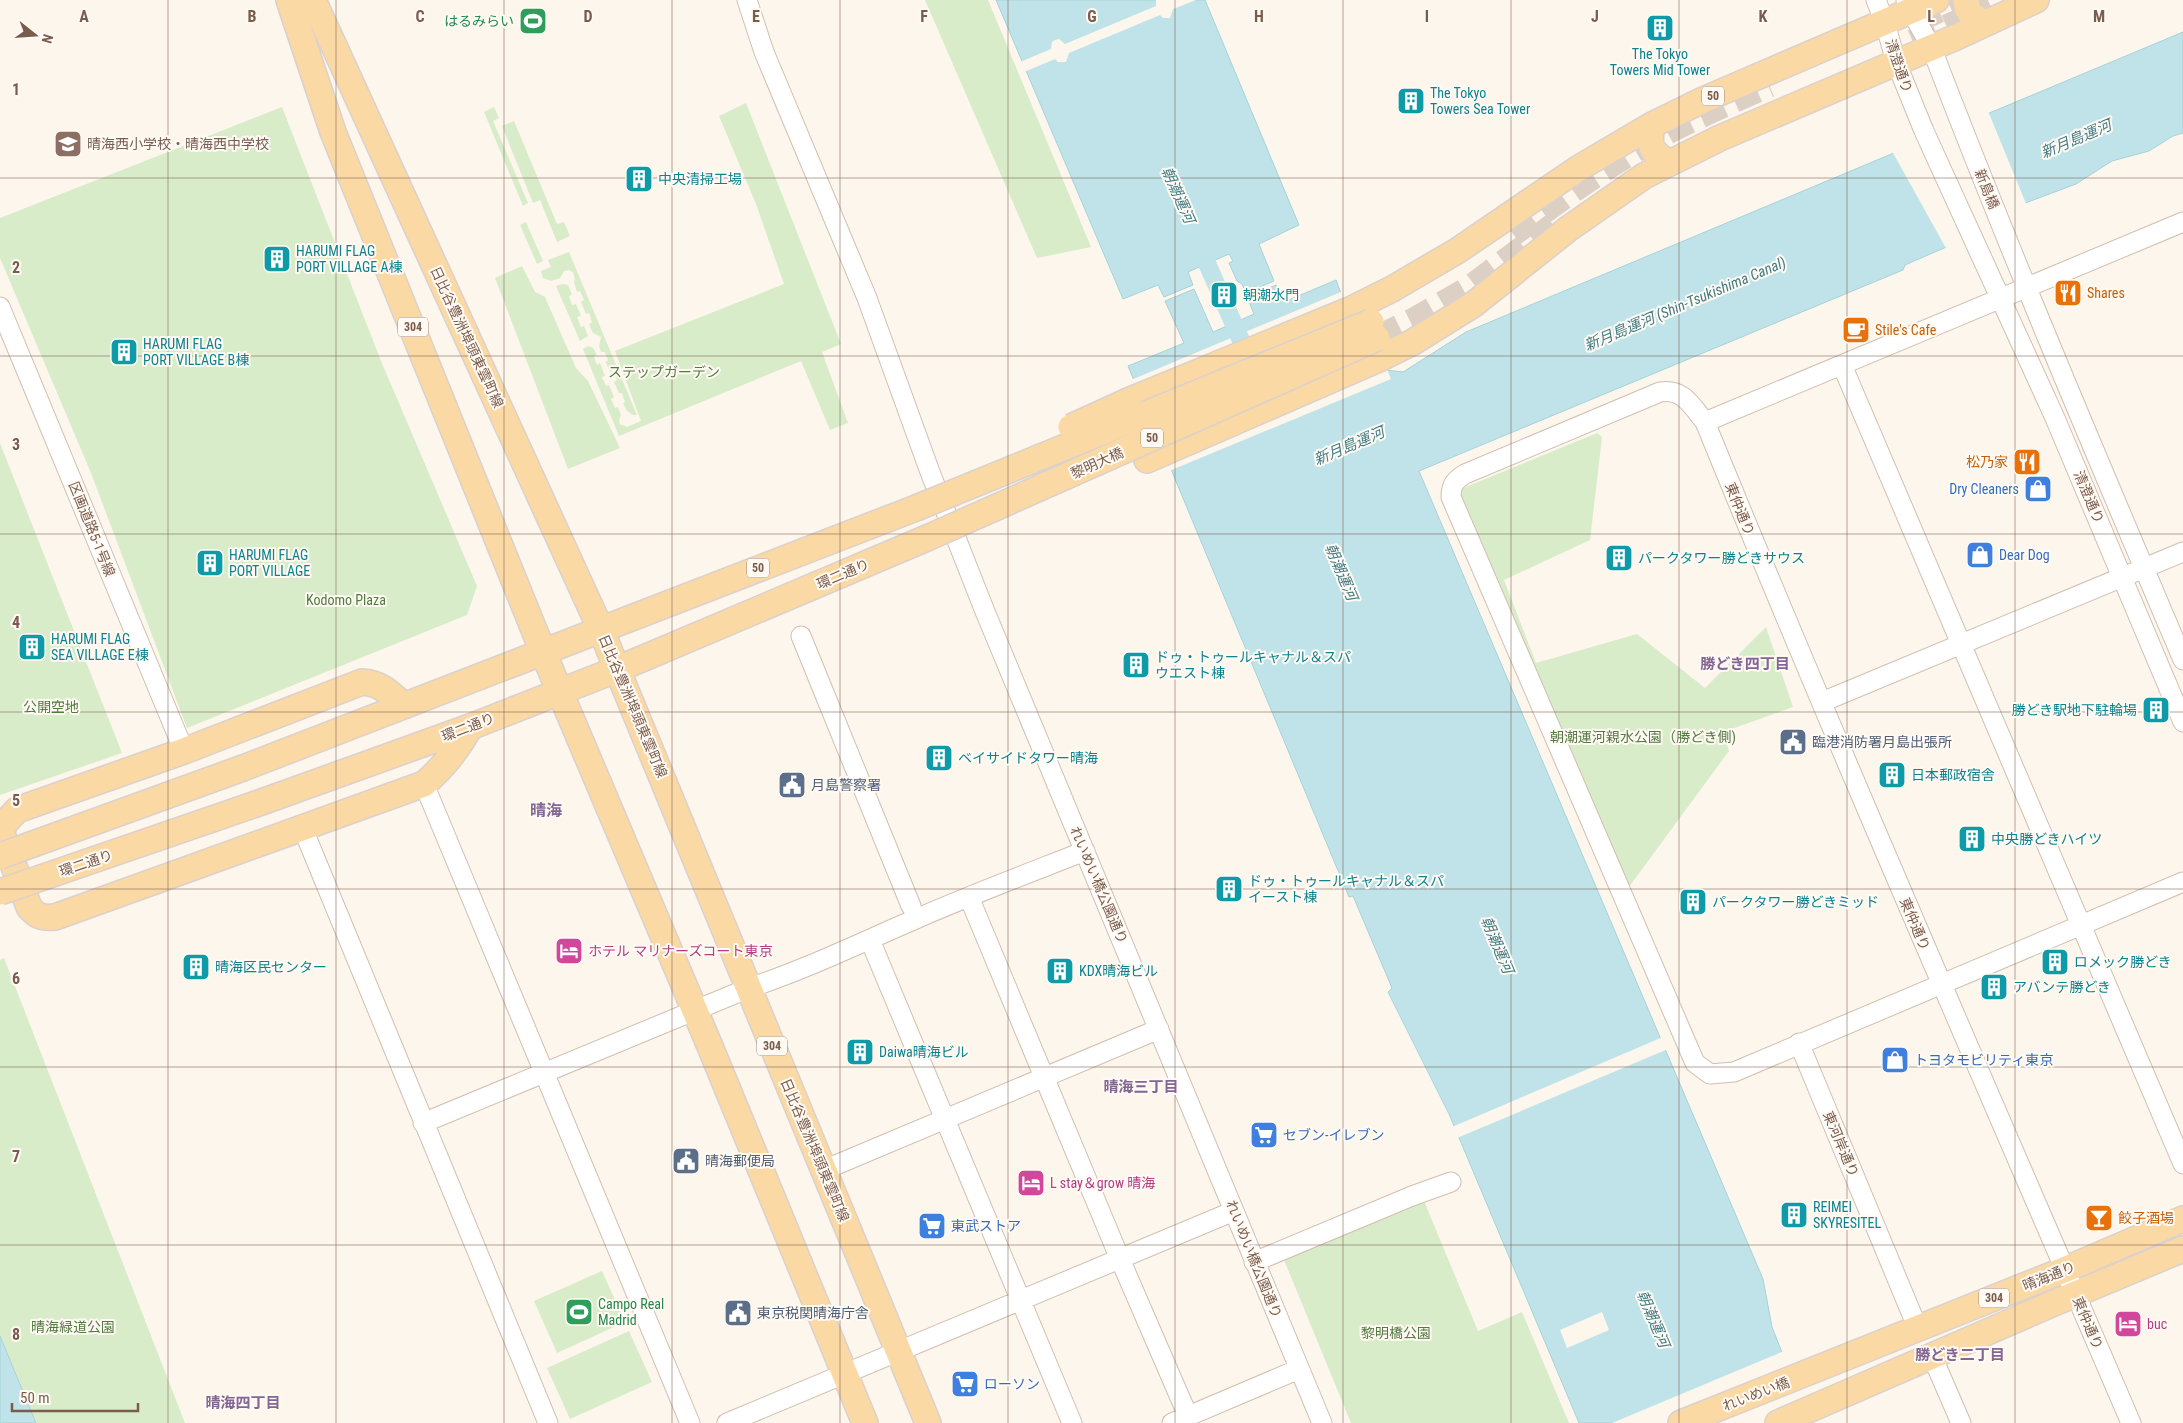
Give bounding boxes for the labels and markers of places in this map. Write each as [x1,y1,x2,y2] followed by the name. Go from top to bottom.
[518,6,548,36] sports icon: はるみらい
[444,13,514,29] place label: はるみらい
[1645,13,1675,43] building icon: The Tokyo Towers Mid Tower
[1610,46,1710,78] place label: The Tokyo Towers Mid Tower
[1430,85,1530,117] place label: The Tokyo Towers Sea Tower
[1396,86,1426,116] building icon: The Tokyo Towers Sea Tower
[53,129,83,159] school or university icon: 晴海西小学校・晴海西中学校
[87,136,269,152] place label: 晴海西小学校・晴海西中学校
[624,164,654,194] building icon: 中央清掃工場
[658,171,742,187] place label: 中央清掃工場
[296,243,403,275] place label: HARUMI FLAG PORT VILLAGE A棟
[262,244,292,274] building icon: HARUMI FLAG PORT VILLAGE A棟
[2053,278,2083,308] restaurant icon: Shares
[1209,280,1239,310] building icon: 朝潮水門
[2087,285,2125,301] place label: Shares
[1243,287,1299,303] place label: 朝潮水門
[1841,315,1871,345] cafe icon: Stile's Cafe
[1875,322,1937,338] place label: Stile's Cafe
[143,336,249,368] place label: HARUMI FLAG PORT VILLAGE B棟
[109,337,139,367] building icon: HARUMI FLAG PORT VILLAGE B棟
[2012,447,2042,477] restaurant icon: 松乃家
[1966,454,2008,470] place label: 松乃家
[2023,474,2053,504] shop icon: Dry Cleaners
[1949,481,2019,497] place label: Dry Cleaners
[1965,540,1995,570] shop icon: Dear Dog
[1604,543,1634,573] building icon: パークタワー勝どきサウス
[229,547,310,579] place label: HARUMI FLAG PORT VILLAGE
[1999,547,2050,563] place label: Dear Dog
[195,548,225,578] building icon: HARUMI FLAG PORT VILLAGE
[1638,550,1805,566] place label: パークタワー勝どきサウス
[51,631,149,663] place label: HARUMI FLAG SEA VILLAGE E棟
[17,632,47,662] building icon: HARUMI FLAG SEA VILLAGE E棟
[1155,649,1351,681] place label: ドゥ・トゥールキャナル＆スパ ウエスト棟
[1121,650,1151,680] building icon: ドゥ・トゥールキャナル＆スパ ウエスト棟
[2141,695,2171,725] building icon: 勝どき駅地下駐輪場
[2011,702,2137,718] place label: 勝どき駅地下駐輪場
[1778,727,1808,757] public building icon: 臨港消防署月島出張所
[1812,734,1952,750] place label: 臨港消防署月島出張所
[924,743,954,773] building icon: ベイサイドタワー晴海
[958,750,1098,766] place label: ベイサイドタワー晴海
[1877,760,1907,790] building icon: 日本郵政宿舎
[1911,767,1995,783] place label: 日本郵政宿舎
[777,770,807,800] public building icon: 月島警察署
[811,777,881,793] place label: 月島警察署
[1957,824,1987,854] building icon: 中央勝どきハイツ
[1991,831,2102,847] place label: 中央勝どきハイツ
[1248,873,1444,905] place label: ドゥ・トゥールキャナル＆スパ イースト棟
[1214,874,1244,904] building icon: ドゥ・トゥールキャナル＆スパ イースト棟
[1678,887,1708,917] building icon: パークタワー勝どきミッド
[1712,894,1879,910] place label: パークタワー勝どきミッド
[554,936,584,966] hotel icon: ホテル マリナーズコート東京
[588,943,773,959] place label: ホテル マリナーズコート東京
[2040,947,2070,977] building icon: ロメック勝どき
[181,952,211,982] building icon: 晴海区民センター
[2074,954,2172,970] place label: ロメック勝どき
[1045,956,1075,986] building icon: KDX晴海ビル
[215,959,327,975] place label: 晴海区民センター
[1079,963,1158,979] place label: KDX晴海ビル
[1979,972,2009,1002] building icon: アバンテ勝どき
[2013,979,2111,995] place label: アバンテ勝どき
[845,1037,875,1067] building icon: Daiwa晴海ビル
[879,1044,969,1060] place label: Daiwa晴海ビル
[1880,1045,1910,1075] shop icon: トヨタモビリティ東京
[1914,1052,2053,1068] place label: トヨタモビリティ東京
[1249,1120,1279,1150] supermarket icon: セブン-イレブン
[1283,1127,1384,1143] place label: セブン-イレブン
[671,1146,701,1176] public building icon: 晴海郵便局
[705,1153,775,1169] place label: 晴海郵便局
[1016,1168,1046,1198] hotel icon: L stay＆grow 晴海
[1050,1175,1155,1191] place label: L stay＆grow 晴海
[1813,1199,1881,1231] place label: REIMEI SKYRESITEL
[1779,1200,1809,1230] building icon: REIMEI SKYRESITEL
[2084,1203,2114,1233] bar icon: 餃子酒場
[2118,1210,2174,1226] place label: 餃子酒場
[917,1211,947,1241] supermarket icon: 東武ストア
[951,1218,1021,1234] place label: 東武ストア
[598,1296,664,1328] place label: Campo Real Madrid
[564,1297,594,1327] sports icon: Campo Real Madrid
[723,1298,753,1328] public building icon: 東京税関晴海庁舎
[757,1305,869,1321] place label: 東京税関晴海庁舎
[2113,1309,2143,1339] hotel icon: buc
[2147,1316,2167,1332] place label: buc
[950,1369,980,1399] supermarket icon: ローソン
[984,1376,1040,1392] place label: ローソン

